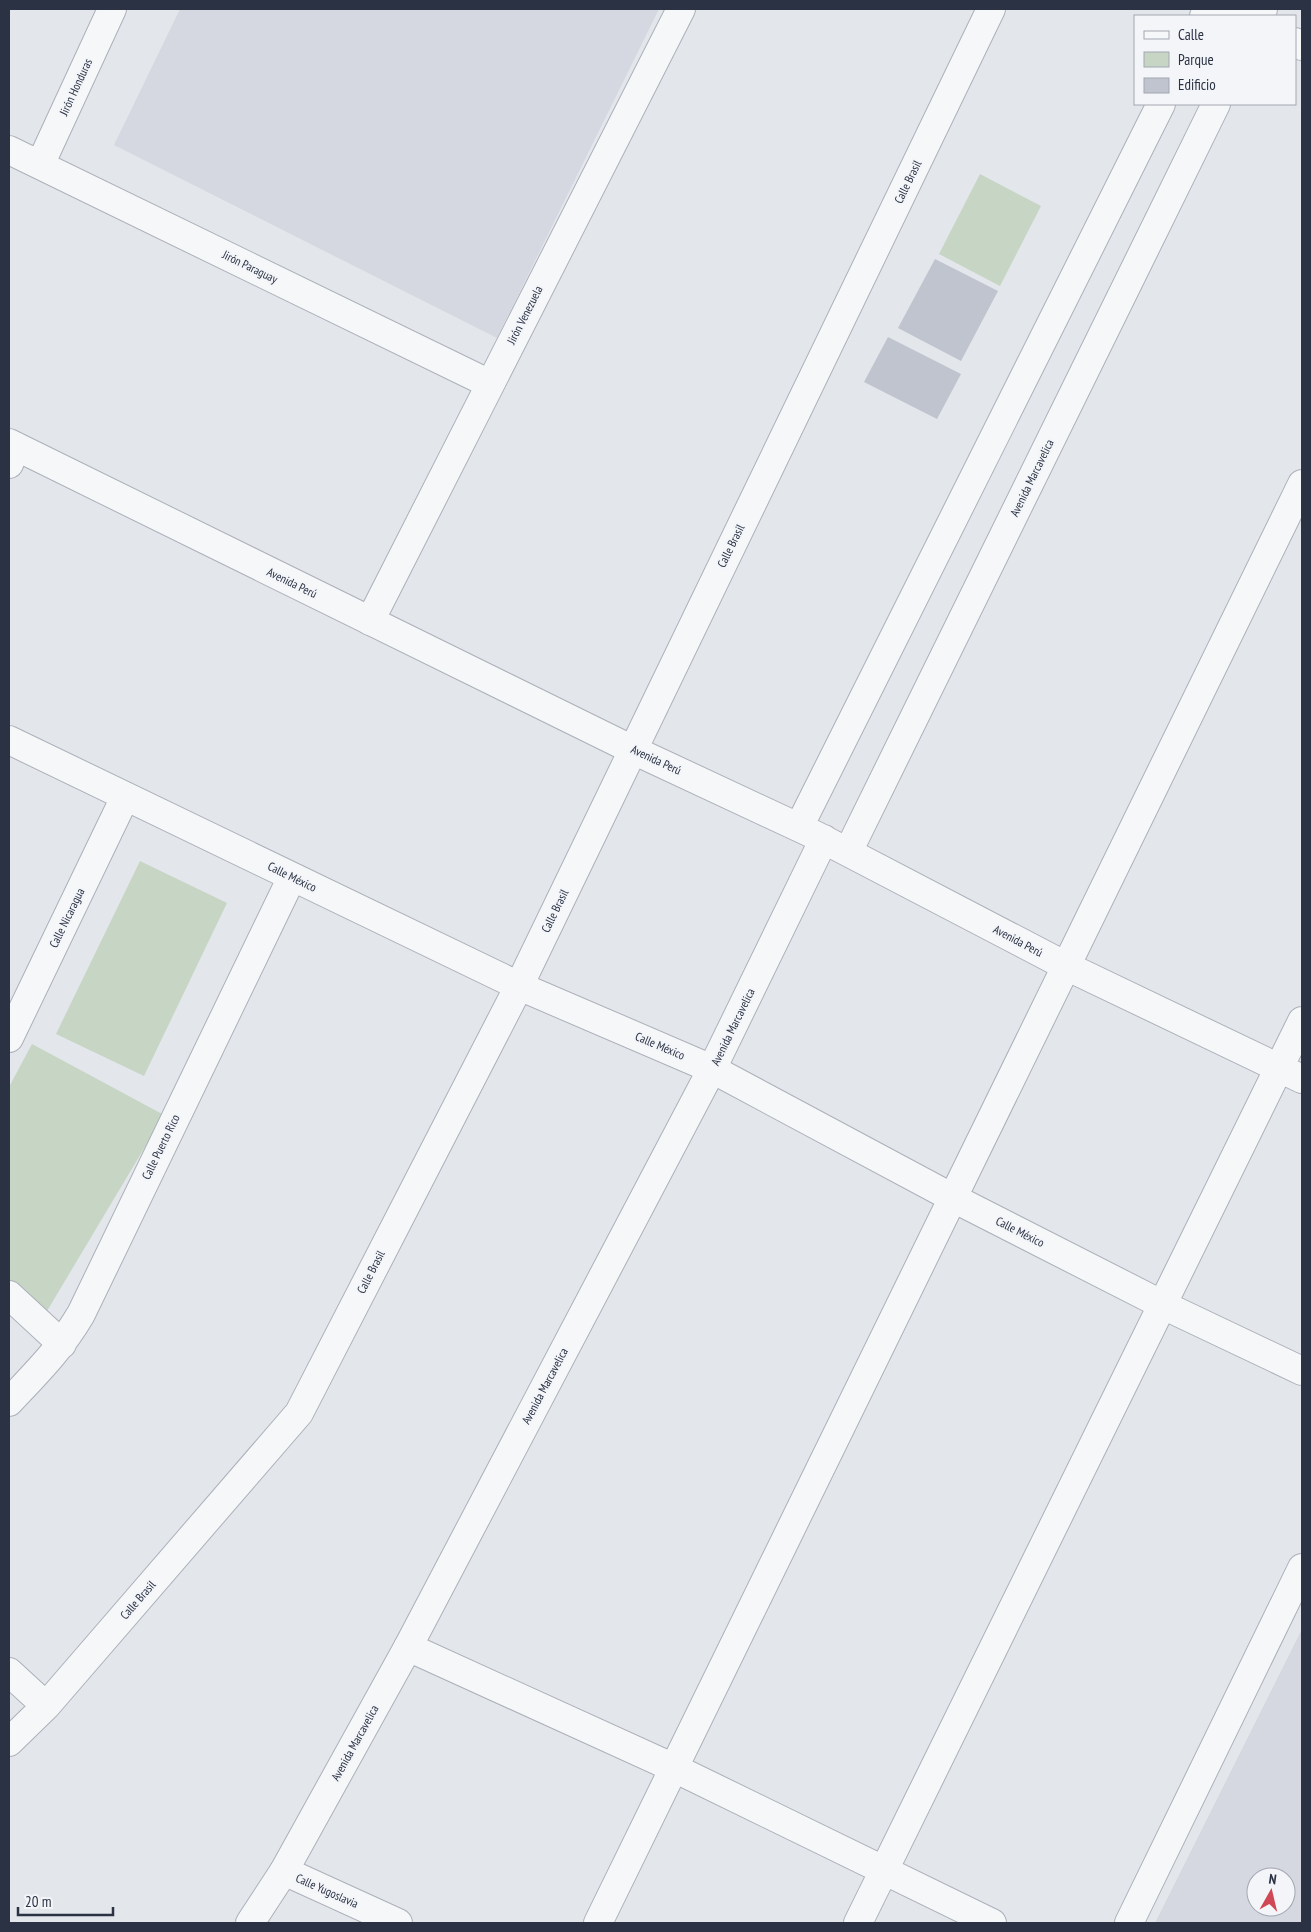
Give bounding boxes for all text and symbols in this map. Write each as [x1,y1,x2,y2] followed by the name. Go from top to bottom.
[1134,15,1296,105] legend
[1178,25,1204,44] text: Calle
[1178,50,1214,69] text: Parque
[55,56,95,119] street label: Jirón Honduras
[1178,75,1216,94] text: Edificio
[891,157,925,206] street label: Calle Brasil
[219,246,281,287] street label: Jirón Paraguay
[503,283,546,347] street label: Jirón Venezuela
[1006,436,1057,519] street label: Avenida Marcavelica
[714,521,748,570] street label: Calle Brasil
[265,564,320,601] street label: Avenida Perú
[629,741,684,778] street label: Avenida Perú
[265,858,319,895] street label: Calle México
[46,885,88,950] street label: Calle Nicaragua
[538,886,572,935] street label: Calle Brasil
[991,921,1046,960] street label: Avenida Perú
[707,985,758,1068] street label: Avenida Marcavelica
[633,1028,687,1063] street label: Calle México
[138,1112,183,1182] street label: Calle Puerto Rico
[993,1213,1047,1250] street label: Calle México
[353,1248,388,1296] street label: Calle Brasil
[518,1345,571,1426] street label: Avenida Marcavelica
[117,1577,159,1622] street label: Calle Brasil
[328,1702,382,1783] street label: Avenida Marcavelica
[1246,1867,1296,1917] north arrow
[294,1870,361,1911] street label: Calle Yugoslavia
[1268,1870,1278,1889] text: N
[18,1884,112,1916] scale bar
[25,1892,51,1911] text: 20 m

